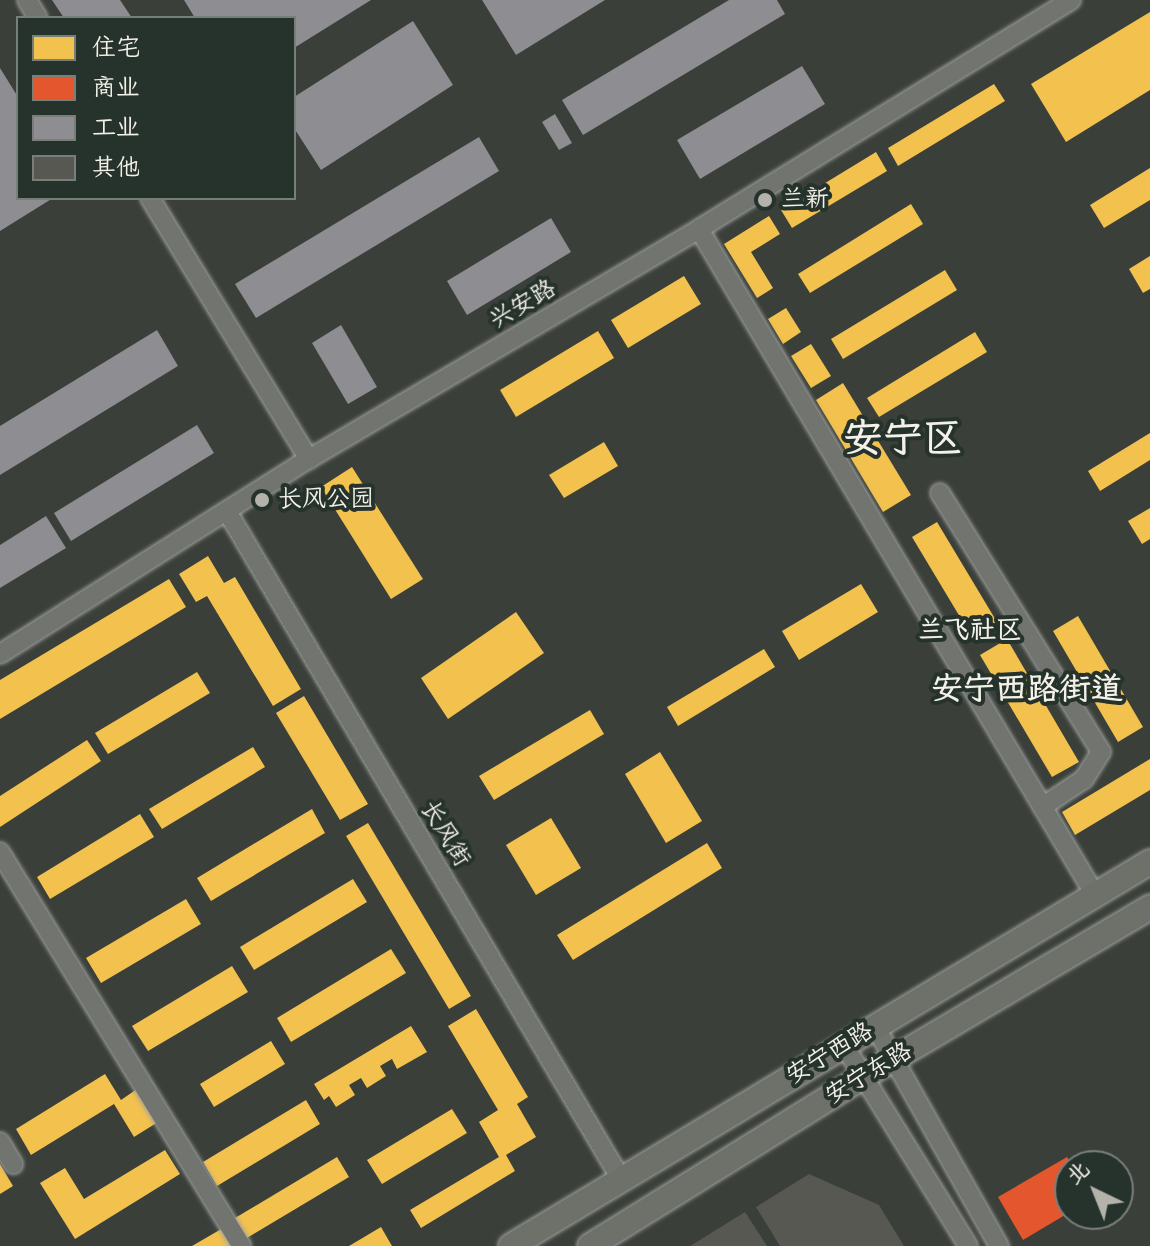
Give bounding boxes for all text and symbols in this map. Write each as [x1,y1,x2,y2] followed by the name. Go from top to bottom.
[16,16,296,200] legend
[92,29,140,68] text: 住宅
[92,69,140,108] text: 商业
[92,109,140,148] text: 工业
[92,149,140,188] text: 其他
[781,186,829,214] place label: 兰新
[756,191,774,209] marker: 兰新
[485,275,561,335] street label: 兴安路
[843,416,963,464] district label: 安宁区
[278,486,374,514] place label: 长风公园
[253,491,271,509] marker: 长风公园
[918,616,1022,648] district label: 兰飞社区
[931,672,1123,710] district label: 安宁西路街道
[414,796,476,872] street label: 长风街
[781,1017,879,1091] street label: 安宁西路
[820,1037,918,1111] street label: 安宁东路
[1054,1150,1134,1230] north arrow
[1059,1153,1099,1194] text: 北

